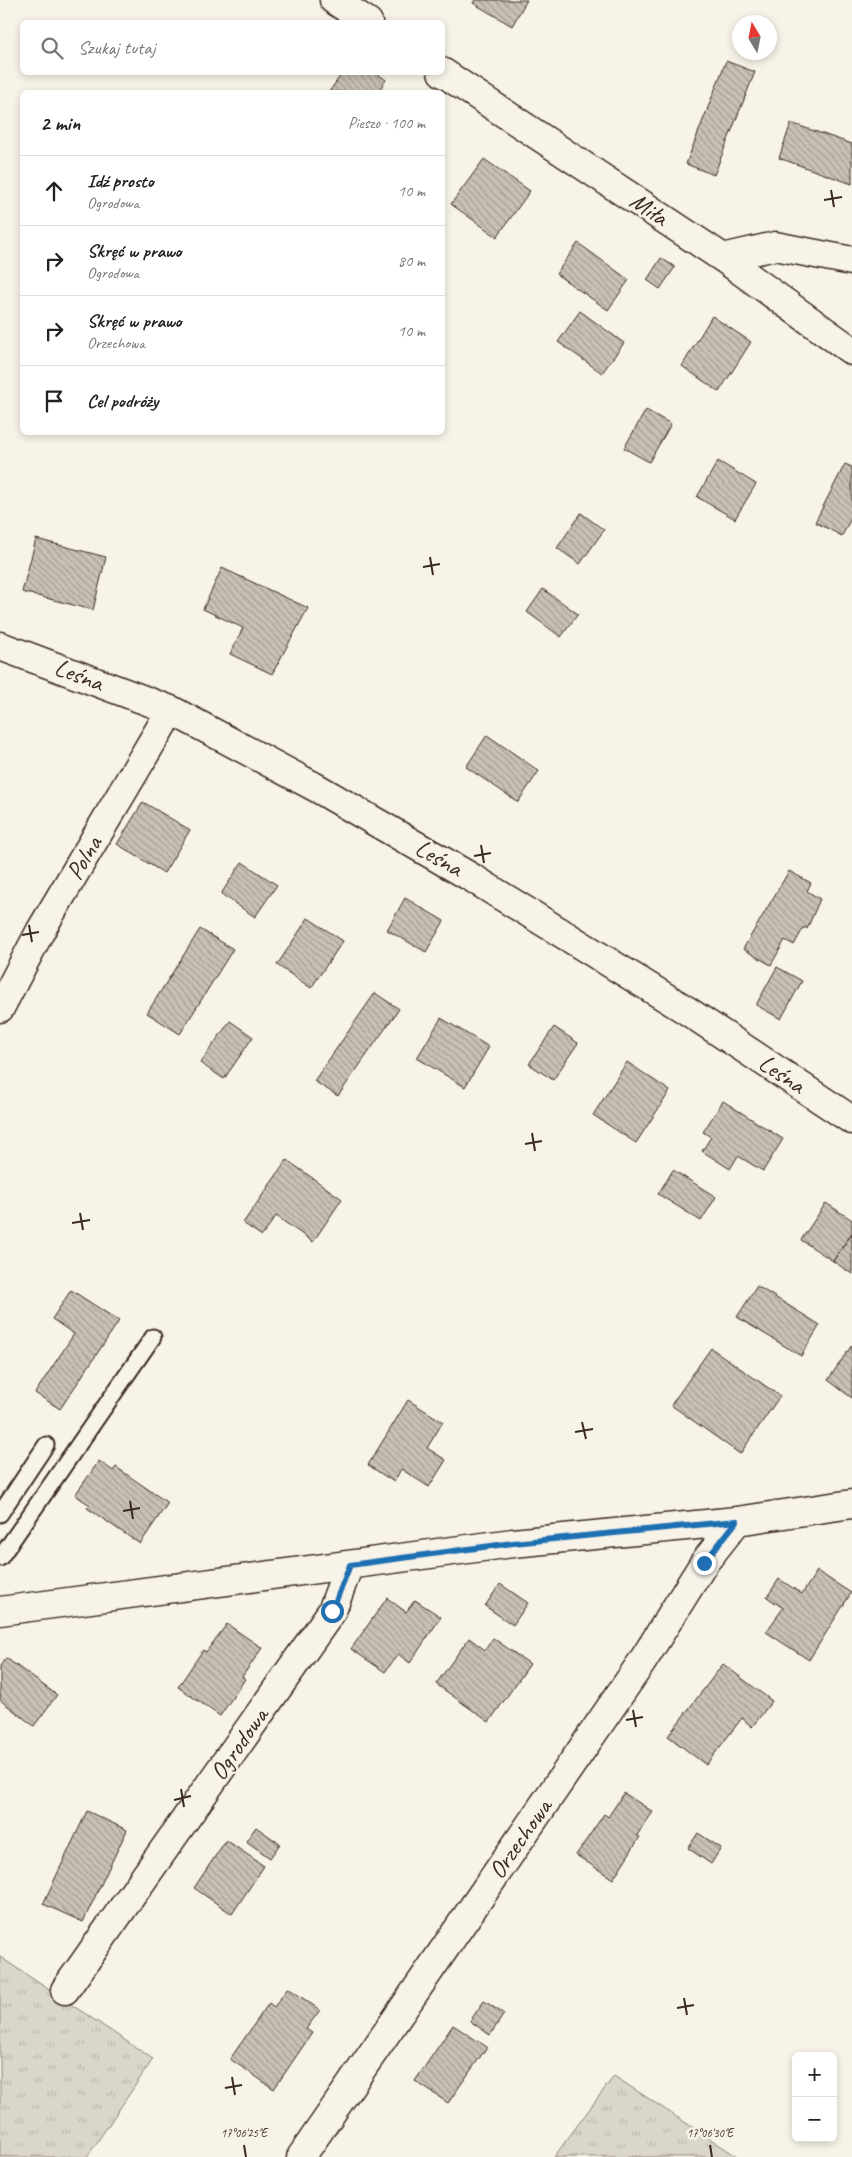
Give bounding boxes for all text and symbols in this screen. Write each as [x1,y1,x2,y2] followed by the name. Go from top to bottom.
[732,15,777,60] north arrow
[20,20,445,75] search box
[38,34,66,62] icon: search
[78,36,155,60] text: Szukaj tutaj
[40,110,80,136] text: 2 min
[348,113,425,133] text: Pieszo · 100 m
[87,169,154,193] text: Idź prosto
[40,177,68,205] icon: ahead
[398,181,425,201] text: 10 m
[624,185,676,234] street label: Miła
[87,193,139,213] text: Ogrodowa
[87,239,182,263] text: Skręć w prawo
[40,247,68,275] icon: right
[398,251,425,271] text: 80 m
[87,263,139,283] text: Ogrodowa
[87,309,182,333] text: Skręć w prawo
[40,317,68,345] icon: right
[398,321,425,341] text: 10 m
[87,333,145,353] text: Orzechowa
[40,387,68,415] icon: arrive
[87,389,158,413] text: Cel podróży
[50,651,110,700] street label: Leśna
[59,829,110,886] street label: Polna
[410,832,470,885] street label: Leśna
[753,1047,813,1102] street label: Leśna
[693,1552,716,1575] route end
[321,1600,344,1623] route start
[203,1699,277,1787] street label: Ogrodowa
[481,1791,561,1885] street label: Orzechowa
[792,2052,837,2142] map controls
[792,2052,837,2097] button: +
[792,2097,837,2142] button: −
[221,2125,269,2141] text: 17°06'25"E
[687,2125,735,2141] text: 17°06'30"E

